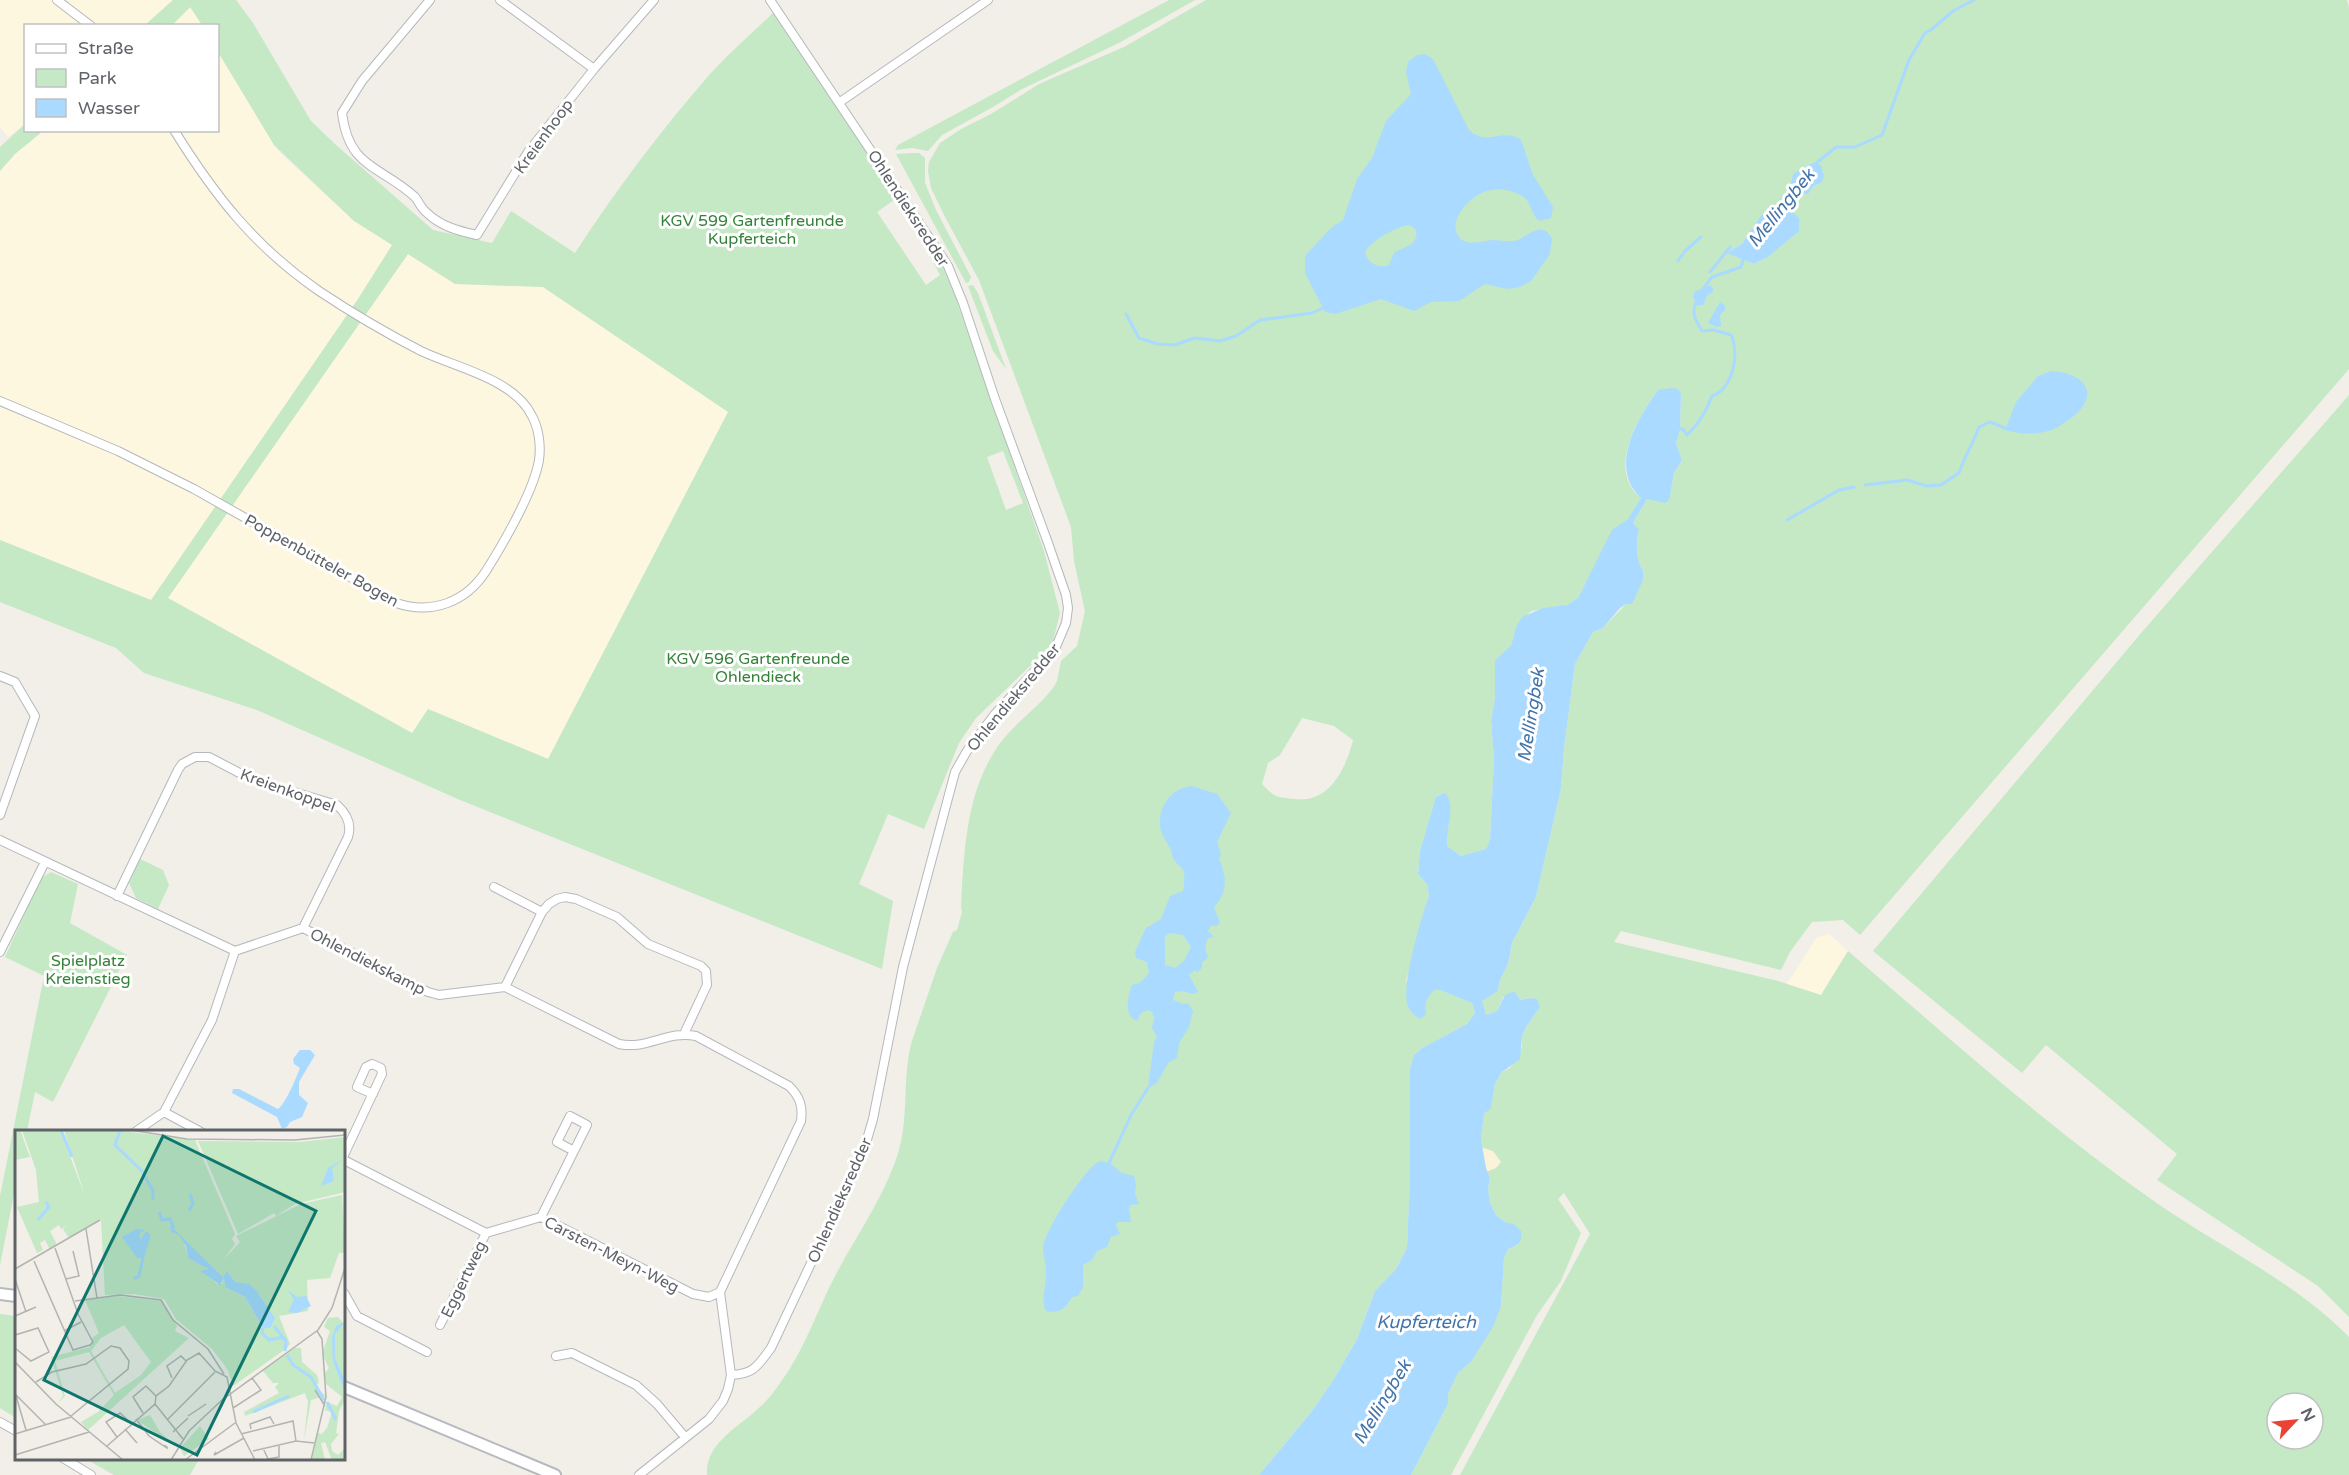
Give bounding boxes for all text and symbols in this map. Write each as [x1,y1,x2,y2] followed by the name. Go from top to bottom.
[24,24,219,132] legend
[78,37,134,59] text: Straße
[78,67,117,89] text: Park
[510,95,578,178] street label: Kreienhoop
[78,97,140,119] text: Wasser
[863,146,954,271] street label: Ohlendieksredder
[1743,163,1820,252] water label: Mellingbek
[660,211,844,249] park label: KGV 599 Gartenfreunde Kupferteich
[241,510,402,612] street label: Poppenbütteler Bogen
[963,639,1065,756] street label: Ohlendieksredder
[666,649,850,687] park label: KGV 596 Gartenfreunde Ohlendieck
[1513,665,1549,763] water label: Mellingbek
[237,764,338,817] street label: Kreienkoppel
[306,924,429,1000] street label: Ohlendiekskamp
[45,951,131,989] park label: Spielplatz Kreienstieg
[15,1130,345,1460] inset map
[803,1134,877,1266] street label: Ohlendieksredder
[541,1212,682,1298] street label: Carsten-Meyn-Weg
[437,1238,491,1321] street label: Eggertweg
[1376,1311,1477,1333] water label: Kupferteich
[1348,1355,1416,1448] water label: Mellingbek
[2265,1391,2325,1451] north arrow
[2296,1405,2319,1425] text: N

